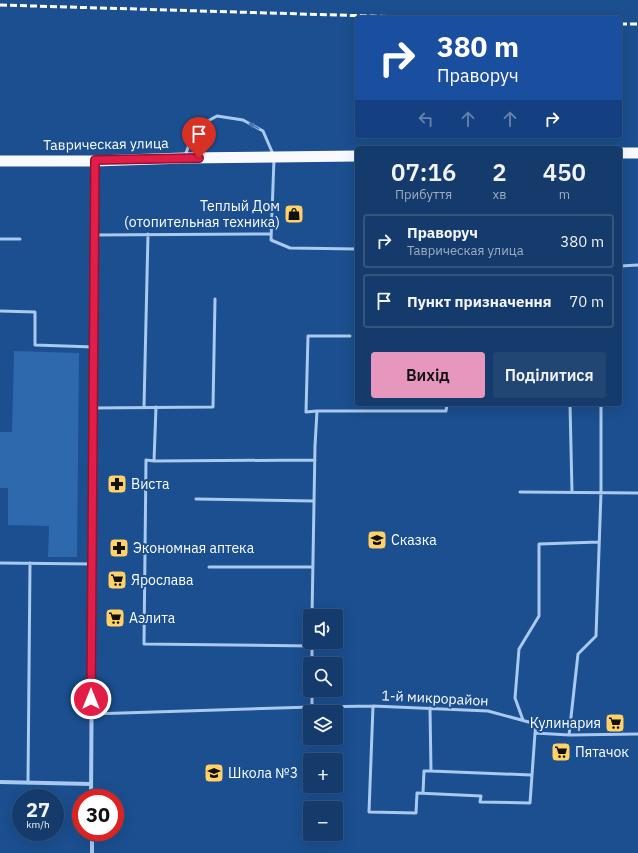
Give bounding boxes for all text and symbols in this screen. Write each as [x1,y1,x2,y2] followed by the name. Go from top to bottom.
[437,28,519,65] text: 380 m
[371,32,423,84] icon: right
[437,64,519,87] text: Праворуч
[415,108,437,130] icon: left
[457,108,479,130] icon: ahead
[499,108,521,130] icon: ahead
[541,108,563,130] icon: right
[182,117,216,158] pin
[188,123,210,145] icon: arrive
[248,123,260,130] one-way arrow
[43,134,169,154] street label: Таврическая улица
[391,156,456,188] text: 07:16
[492,156,507,188] text: 2
[543,156,586,188] text: 450
[395,186,452,203] text: Прибуття
[493,186,506,203] text: хв
[559,186,570,203] text: m
[124,197,280,231] place label: Теплый Дом (отопительная техника)
[283,203,305,225] shop icon: Теплый Дом (отопительная техника)
[407,223,478,242] text: Праворуч
[373,230,395,252] icon: right
[560,232,604,251] text: 380 m
[407,242,524,259] text: Таврическая улица
[373,290,395,312] icon: arrive
[407,292,552,311] text: Пункт призначення
[569,292,604,311] text: 70 m
[371,352,485,398] button: Вихід
[493,352,606,398] button: Поділитися
[106,473,128,495] pharmacy icon: Виста
[131,475,170,493] place label: Виста
[366,529,388,551] school or university icon: Сказка
[391,531,437,549] place label: Сказка
[108,537,130,559] pharmacy icon: Экономная аптека
[133,539,255,557] place label: Экономная аптека
[106,569,128,591] supermarket icon: Ярослава
[131,571,194,589] place label: Ярослава
[104,607,126,629] supermarket icon: Аэлита
[129,609,176,627] place label: Аэлита
[303,609,343,841] map controls
[303,609,343,649] button: sound
[303,657,343,697] button: search
[70,678,112,720] position arrow
[381,686,489,710] street label: 1-й микрорайон
[303,705,343,745] button: layers
[604,712,626,734] supermarket icon: Кулинария
[530,714,601,732] place label: Кулинария
[550,741,572,763] supermarket icon: Пятачок
[575,743,629,761] place label: Пятачок
[303,753,343,793] button: +
[203,762,225,784] school or university icon: Школа №3
[228,764,298,782] place label: Школа №3
[72,789,124,841] speed limit sign: 30
[26,796,50,823] text: 27
[303,801,343,841] button: −
[26,818,50,831] text: km/h

